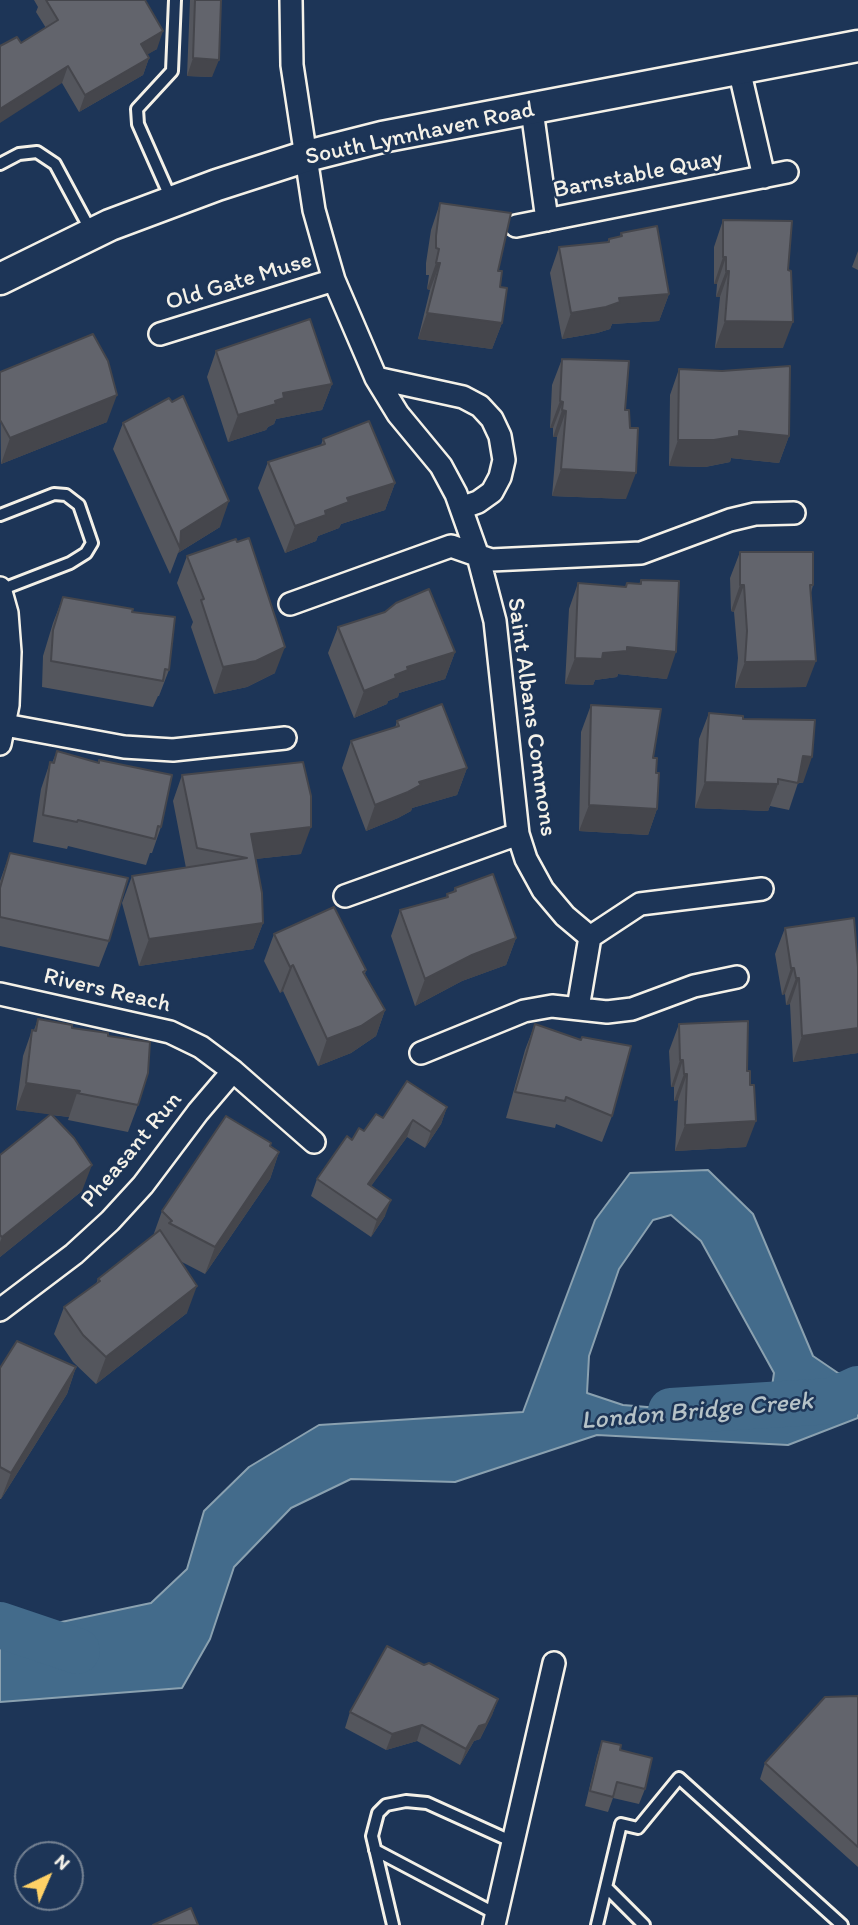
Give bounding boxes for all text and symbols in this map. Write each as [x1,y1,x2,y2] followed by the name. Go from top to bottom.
[303,96,537,172] street label: South Lynnhaven Road
[551,144,725,206] street label: Barnstable Quay
[162,246,316,318] street label: Old Gate Muse
[500,596,562,838] street label: Saint Albans Commons
[41,962,173,1020] street label: Rivers Reach
[75,1086,189,1214] street label: Pheasant Run
[580,1386,814,1438] water label: London Bridge Creek
[14,1841,84,1911] north arrow
[50,1849,75,1875] text: N

